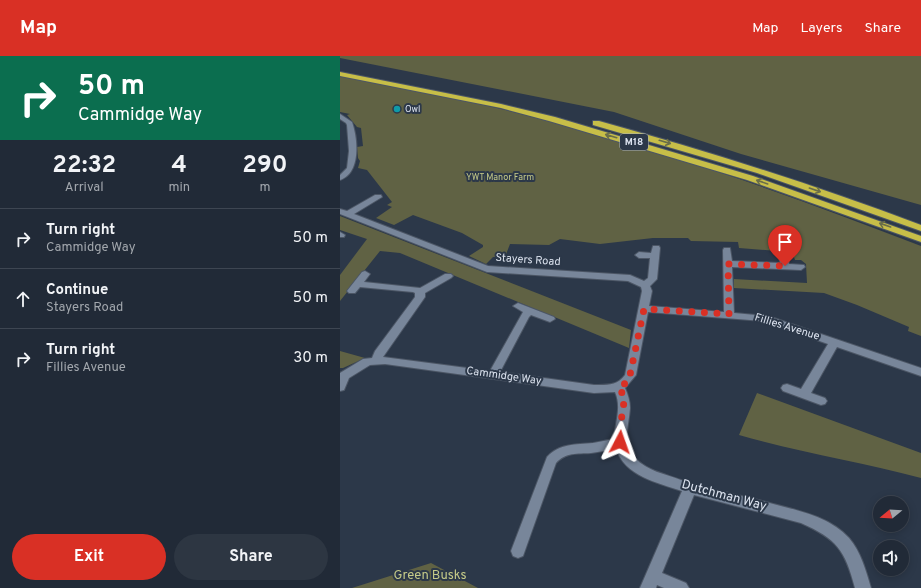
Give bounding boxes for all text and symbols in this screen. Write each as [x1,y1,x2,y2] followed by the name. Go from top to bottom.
[20,16,57,40] text: Map
[752,20,778,37] text: Map
[800,20,842,37] text: Layers
[864,20,901,37] text: Share
[78,69,145,105] text: 50 m
[12,72,64,124] icon: right
[78,104,202,127] text: Cammidge Way
[392,104,402,114] marker: Owl
[405,104,420,115] place label: Owl
[605,132,618,139] one-way arrow
[620,134,648,150] road number: M18
[658,139,671,146] one-way arrow
[52,151,116,181] text: 22:32
[172,151,187,181] text: 4
[242,151,288,181] text: 290
[466,172,534,183] park label: YWT Manor Farm
[756,178,769,185] one-way arrow
[65,180,104,196] text: Arrival
[168,180,190,196] text: min
[260,180,271,196] text: m
[809,187,822,194] one-way arrow
[46,221,115,240] text: Turn right
[878,221,891,228] one-way arrow
[768,225,802,266] pin
[12,228,34,250] icon: right
[293,229,328,248] text: 50 m
[774,231,796,253] icon: arrive
[46,240,136,256] text: Cammidge Way
[495,251,561,269] street label: Stayers Road
[46,281,108,300] text: Continue
[12,288,34,310] icon: ahead
[293,289,328,308] text: 50 m
[46,300,123,316] text: Stayers Road
[753,310,821,344] street label: Fillies Avenue
[46,341,115,360] text: Turn right
[12,348,34,370] icon: right
[293,349,328,368] text: 30 m
[46,360,126,376] text: Fillies Avenue
[466,364,543,388] street label: Cammidge Way
[599,421,641,463] position arrow
[680,477,768,515] street label: Dutchman Way
[873,496,909,532] north arrow
[873,496,909,576] map controls
[12,534,166,580] button: Exit
[174,534,328,580] button: Share
[873,540,909,576] button: sound
[393,568,467,584] park label: Green Busks

